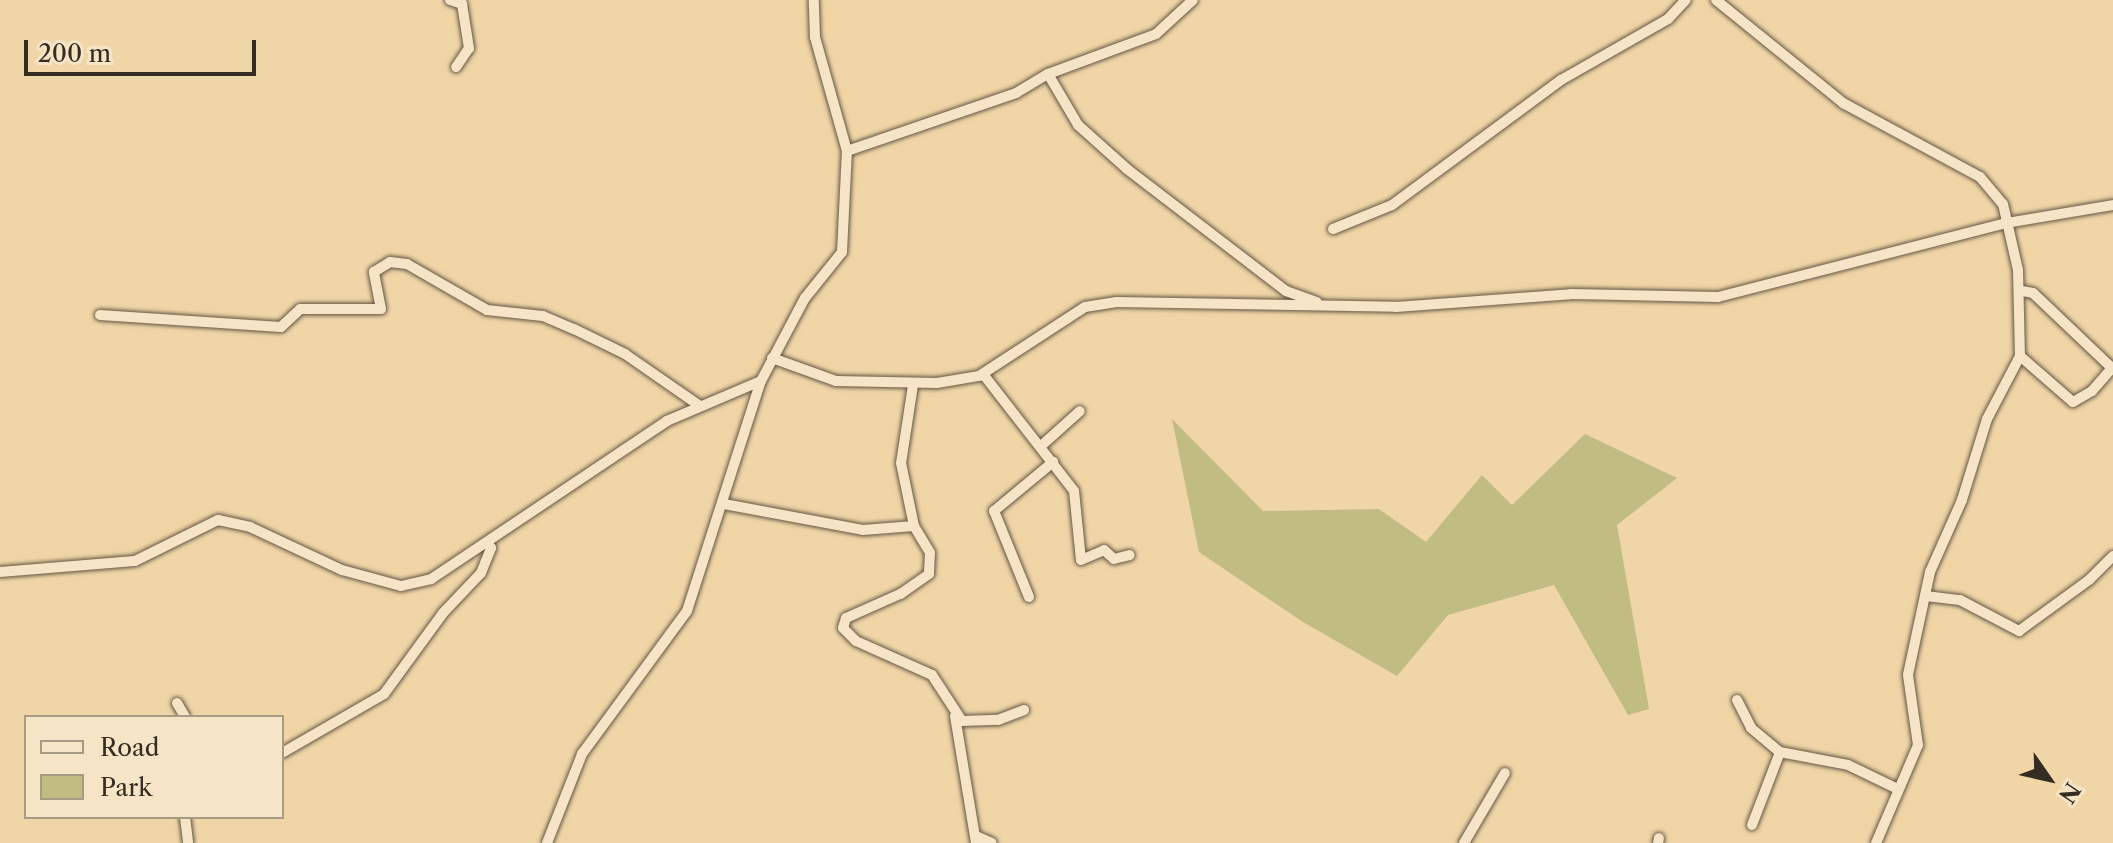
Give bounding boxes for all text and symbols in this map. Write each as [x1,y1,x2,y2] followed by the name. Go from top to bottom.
[28,24,260,74] scale bar
[38,39,111,68] text: 200 m
[24,715,284,819] legend
[100,733,159,762] text: Road
[2009,739,2089,819] north arrow
[100,773,152,802] text: Park
[2053,777,2086,808] text: N

